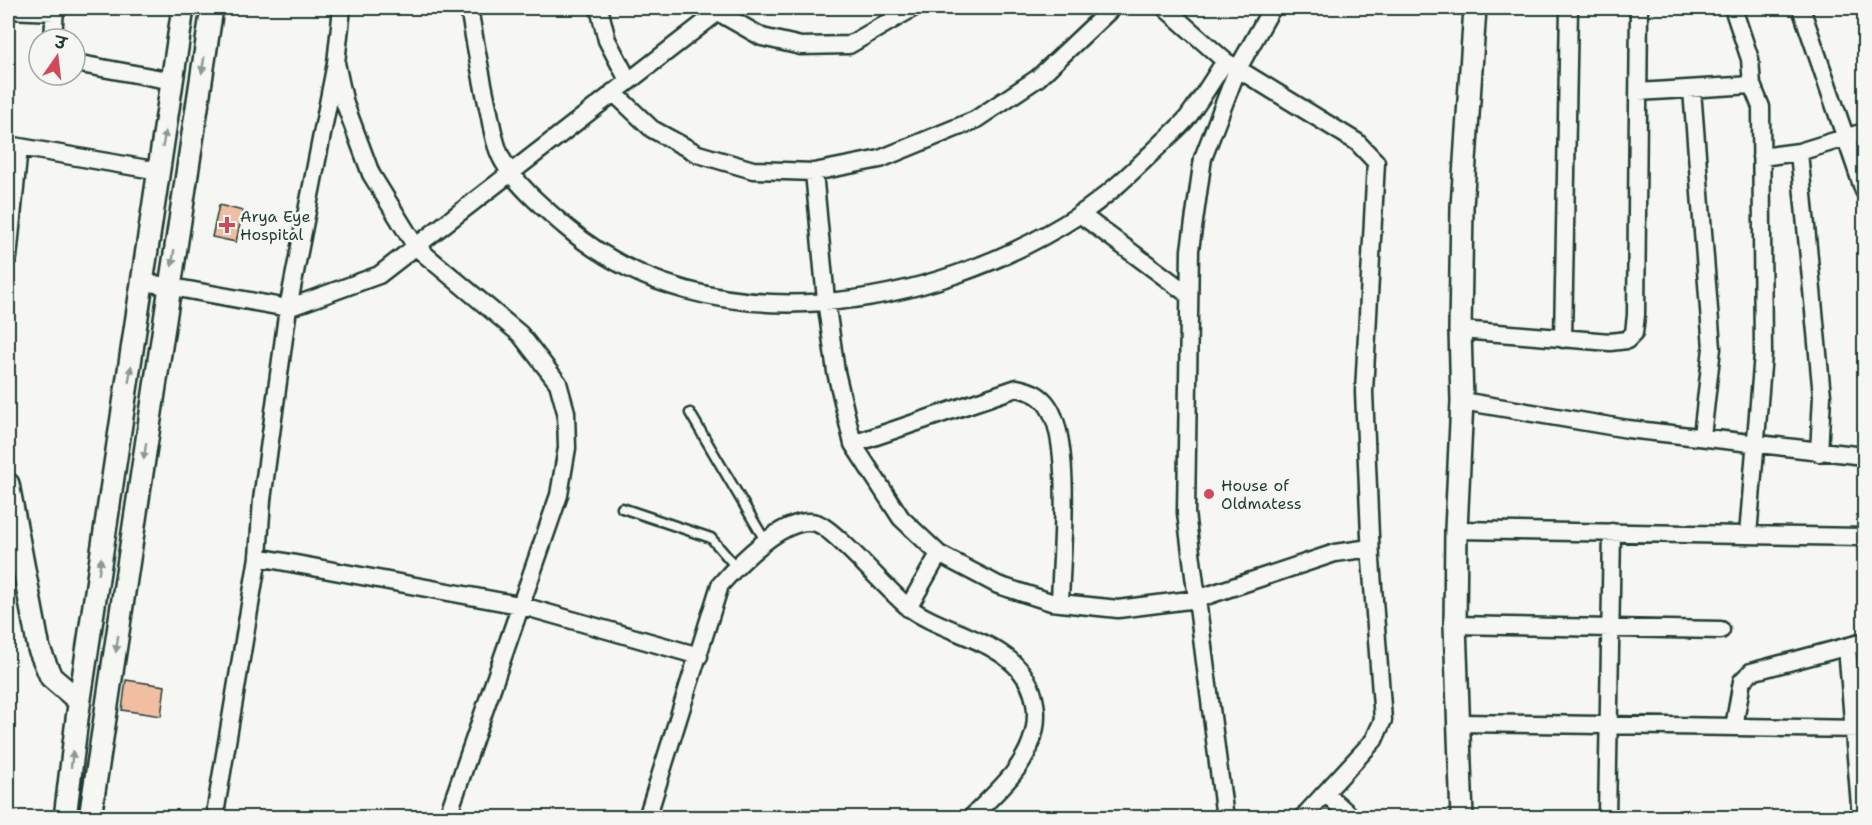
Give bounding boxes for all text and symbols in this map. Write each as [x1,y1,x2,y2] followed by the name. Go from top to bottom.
[27,27,87,87] north arrow
[51,31,70,55] text: उ
[198,56,207,75] one-way arrow
[160,130,169,149] one-way arrow
[240,206,311,245] place label: Arya Eye Hospital
[218,216,236,234] marker: Arya Eye Hospital
[169,249,178,268] one-way arrow
[125,364,134,383] one-way arrow
[140,442,149,461] one-way arrow
[1221,475,1302,514] place label: House of Oldmatess
[1202,487,1216,501] marker: House of Oldmatess
[96,557,105,576] one-way arrow
[112,634,121,653] one-way arrow
[67,750,76,769] one-way arrow

